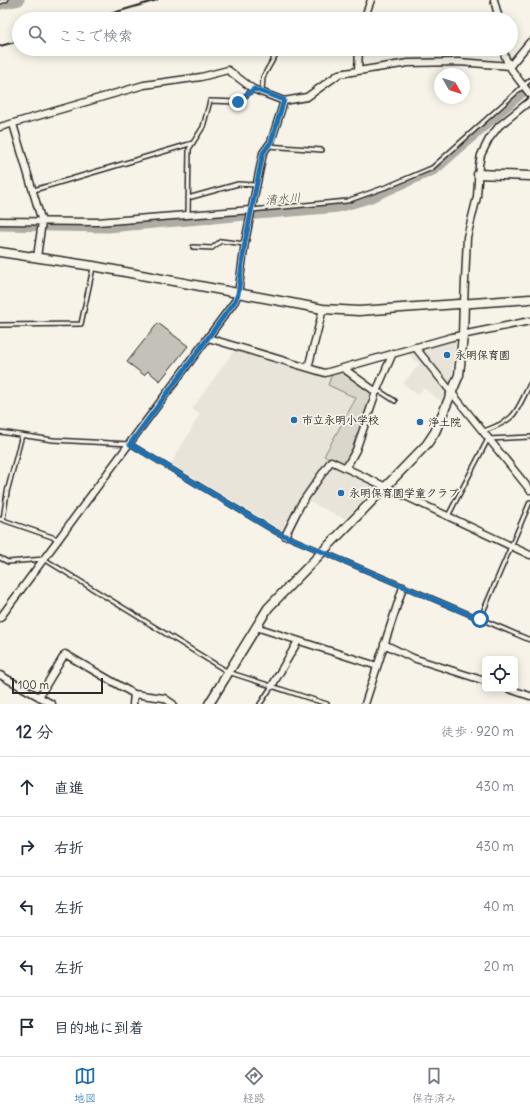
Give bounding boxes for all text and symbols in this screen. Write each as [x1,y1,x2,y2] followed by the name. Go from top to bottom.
[12,12,518,56] search box
[26,23,48,45] icon: search
[58,26,133,45] text: ここで検索
[434,68,470,104] north arrow
[229,93,247,111] route end
[264,189,302,208] water label: 清水川
[455,348,510,362] place label: 永明保育園
[442,350,452,360] marker: 永明保育園
[302,413,379,427] place label: 市立永明小学校
[289,415,299,425] marker: 市立永明小学校
[428,415,461,429] place label: 浄土院
[415,417,425,427] marker: 浄土院
[349,486,459,500] place label: 永明保育園学童クラブ
[336,488,346,498] marker: 永明保育園学童クラブ
[471,610,489,628] route start
[482,656,518,692] map controls
[482,656,518,692] button: locate
[12,676,103,695] scale bar
[18,678,49,692] text: 100 m
[16,721,53,743] text: 12 分
[441,723,514,740] text: 徒歩 · 920 m
[16,776,38,798] icon: ahead
[54,778,84,797] text: 直進
[476,778,514,795] text: 430 m
[16,836,38,858] icon: right
[54,838,84,857] text: 右折
[476,838,514,855] text: 430 m
[16,896,38,918] icon: left
[54,898,84,917] text: 左折
[483,898,514,915] text: 40 m
[16,956,38,978] icon: left
[54,958,84,977] text: 左折
[484,958,514,975] text: 20 m
[16,1016,38,1038] icon: arrive
[54,1018,144,1037] text: 目的地に到着
[74,1065,96,1105] tab: 地図
[243,1065,265,1105] tab: 経路
[412,1065,456,1105] tab: 保存済み

